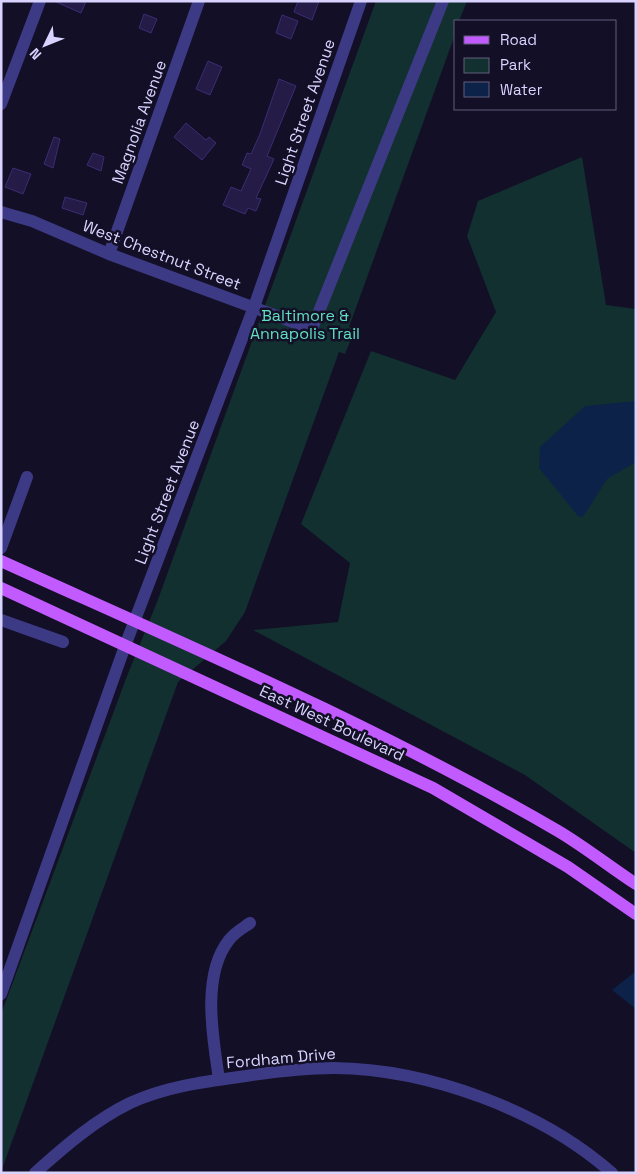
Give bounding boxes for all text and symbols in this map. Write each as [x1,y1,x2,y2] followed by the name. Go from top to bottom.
[20,20,70,70] north arrow
[454,20,617,110] legend
[500,30,537,49] text: Road
[270,36,340,188] street label: Light Street Avenue
[26,44,45,63] text: N
[500,55,531,74] text: Park
[107,57,171,187] street label: Magnolia Avenue
[500,80,543,99] text: Water
[80,215,244,295] street label: West Chestnut Street
[250,305,360,344] park label: Baltimore & Annapolis Trail
[130,417,204,567] street label: Light Street Avenue
[256,680,408,766] street label: East West Boulevard
[225,1043,337,1073] street label: Fordham Drive

